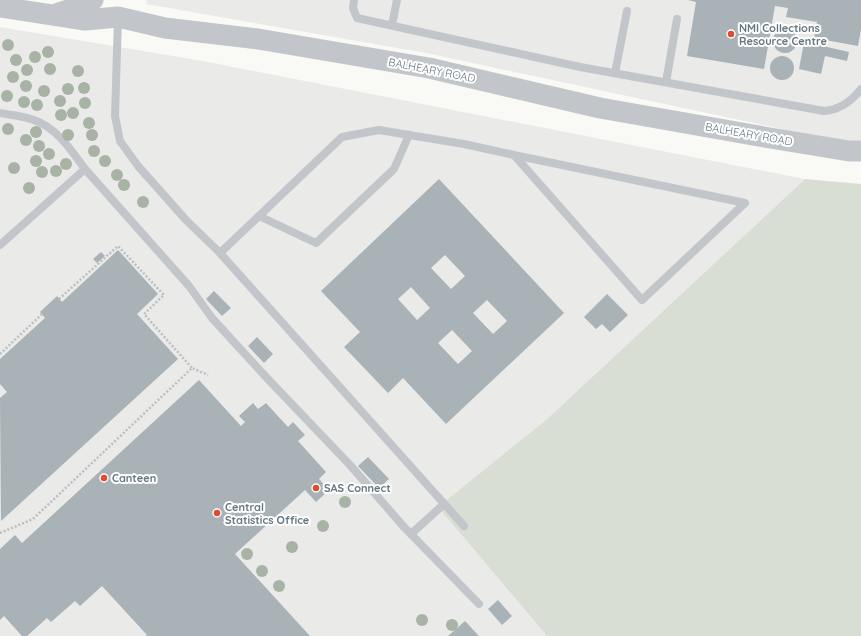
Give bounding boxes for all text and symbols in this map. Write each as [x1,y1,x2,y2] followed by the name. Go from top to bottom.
[739,21,827,48] place label: NMI Collections Resource Centre
[726,29,736,39] marker: NMI Collections Resource Centre
[387,55,477,85] street label: BALHEARY ROAD
[704,119,794,149] street label: BALHEARY ROAD
[112,471,156,485] place label: Canteen
[99,473,109,483] marker: Canteen
[324,481,391,495] place label: SAS Connect
[311,483,321,493] marker: SAS Connect
[225,500,310,527] place label: Central Statistics Office
[212,508,222,518] marker: Central Statistics Office

